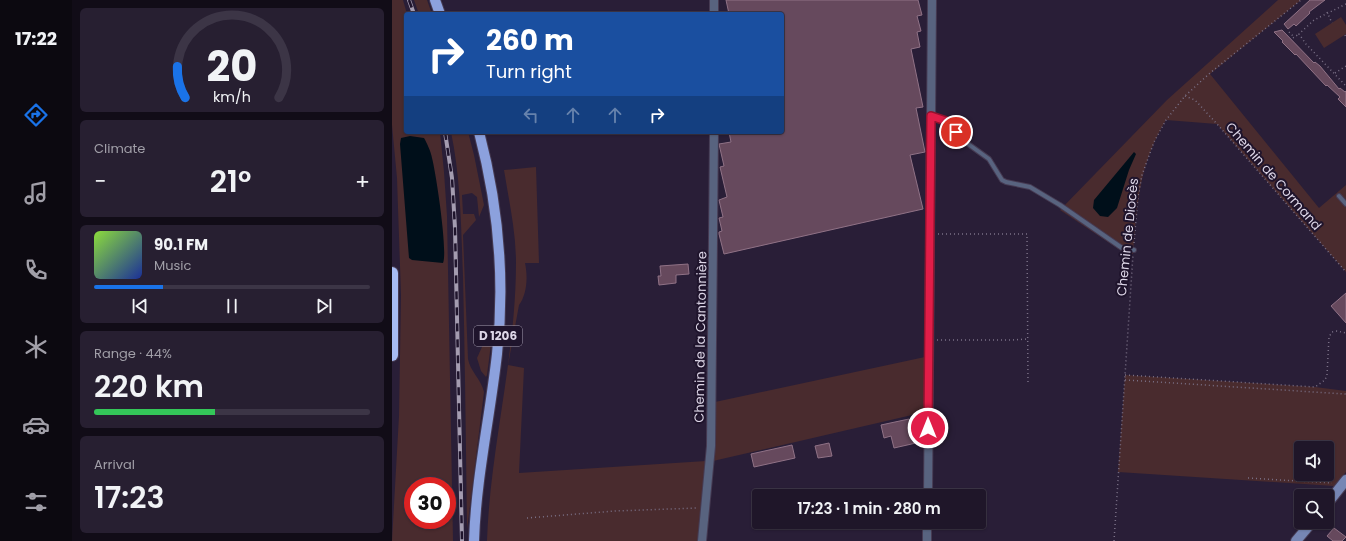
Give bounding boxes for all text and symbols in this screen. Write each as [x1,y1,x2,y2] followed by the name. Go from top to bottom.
[486,21,574,60] text: 260 m
[15,26,57,51] text: 17:22
[420,28,472,80] icon: right
[207,37,257,96] text: 20
[486,59,572,84] text: Turn right
[213,87,251,107] text: km/h
[22,101,50,129] icon: directions
[520,104,542,126] icon: left
[562,104,584,126] icon: ahead
[604,104,626,126] icon: ahead
[646,104,668,126] icon: right
[939,115,973,149] pin
[1221,118,1326,234] street label: Chemin de Cormand
[945,121,967,143] icon: arrive
[94,139,145,158] text: Climate
[210,160,251,203] text: 21°
[94,166,106,197] text: −
[355,166,370,197] text: +
[1112,177,1143,297] street label: Chemin de Diocès
[22,179,50,207] icon: music
[154,234,208,255] text: 90.1 FM
[690,251,711,423] street label: Chemin de la Cantonnière
[22,256,50,284] icon: phone
[154,256,191,275] text: Music
[129,295,151,317] icon: previous
[221,295,243,317] icon: pause
[313,295,335,317] icon: next
[474,326,522,346] road number: D 1206
[22,333,50,361] icon: climate
[94,344,172,363] text: Range · 44%
[94,365,204,408] text: 220 km
[907,407,949,449] position arrow
[22,411,50,439] icon: car
[1294,441,1334,529] map controls
[1294,441,1334,481] button: sound
[94,455,135,474] text: Arrival
[94,476,164,519] text: 17:23
[404,477,456,529] speed limit sign: 30
[22,488,50,516] icon: filters
[1294,489,1334,529] button: search
[797,498,941,519] text: 17:23 · 1 min · 280 m

